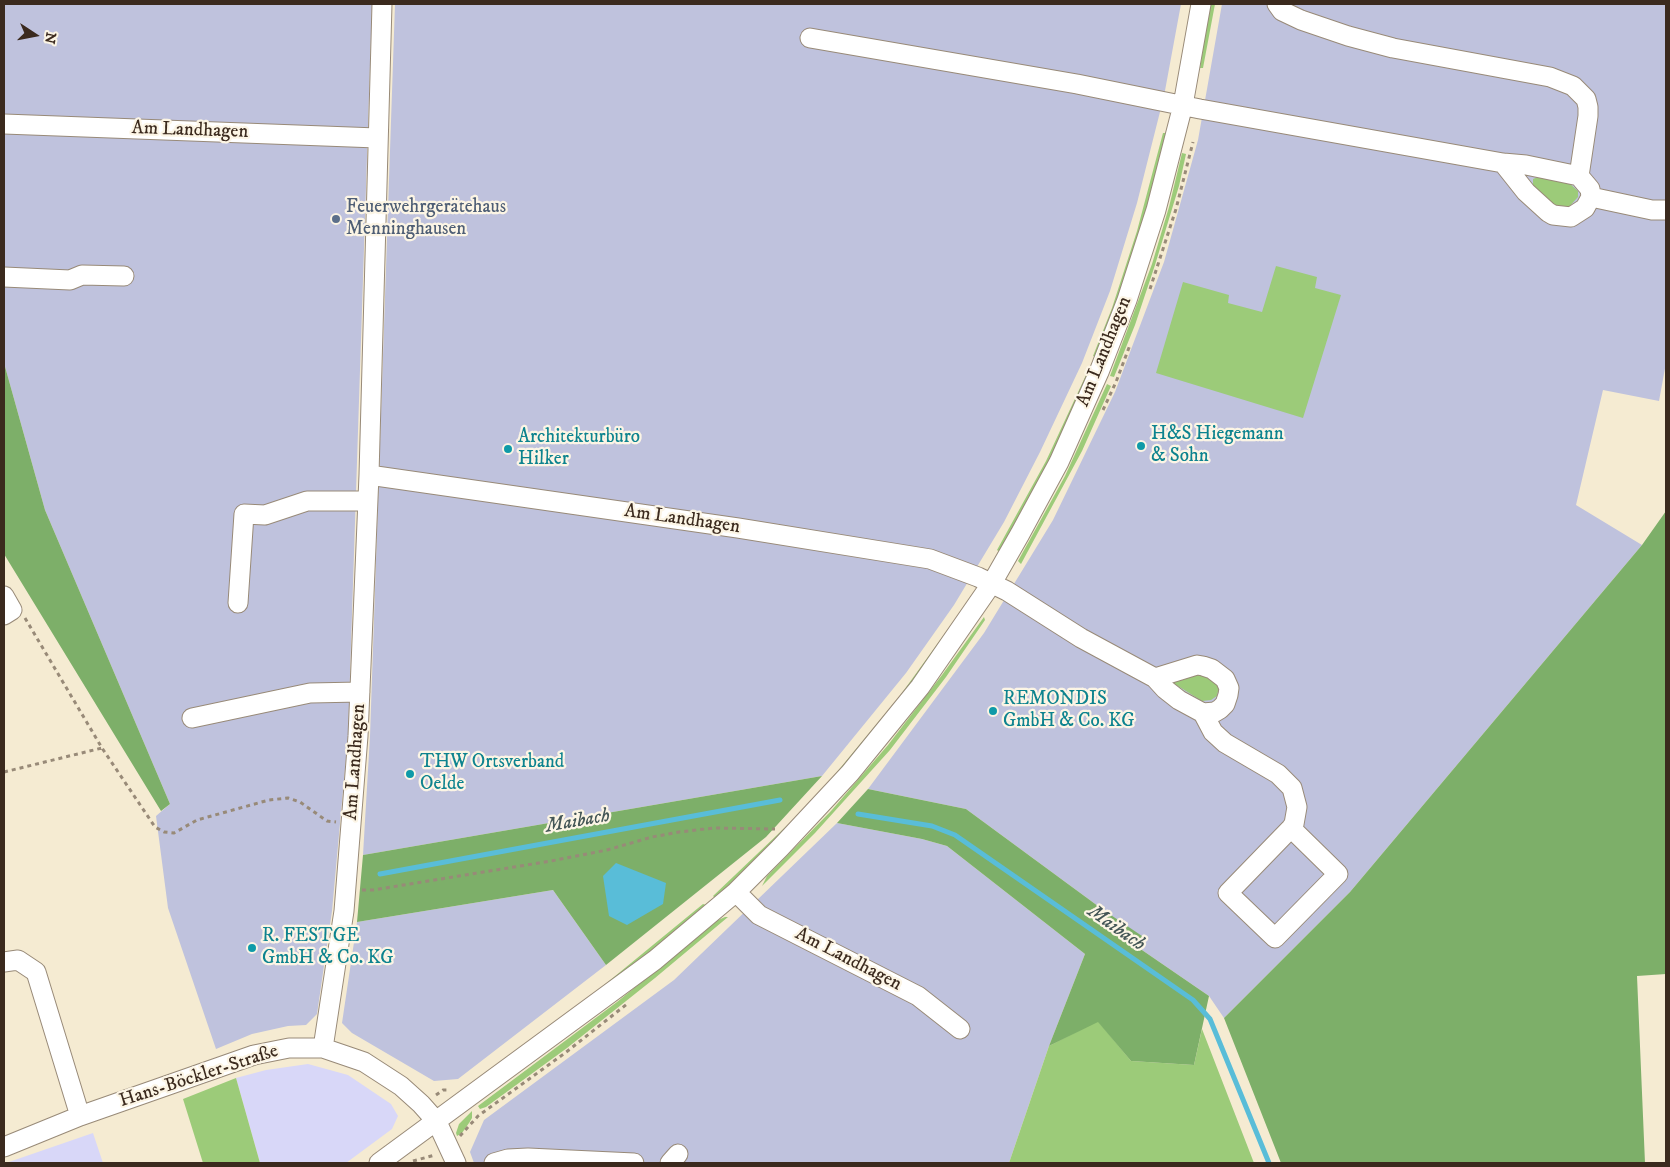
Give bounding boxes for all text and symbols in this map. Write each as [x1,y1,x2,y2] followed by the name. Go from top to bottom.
[10,10,60,60] north arrow
[40,31,60,45] text: N
[131,118,249,144] street label: Am Landhagen
[346,197,506,241] place label: Feuerwehrgerätehaus Menninghausen
[330,213,342,225] marker: Feuerwehrgerätehaus Menninghausen
[1073,294,1137,410] street label: Am Landhagen
[1151,424,1284,468] place label: H&S Hiegemann & Sohn
[518,427,640,471] place label: Architekturbüro Hilker
[1135,440,1147,452] marker: H&S Hiegemann & Sohn
[502,443,514,455] marker: Architekturbüro Hilker
[623,501,741,539] street label: Am Landhagen
[1003,689,1135,733] place label: REMONDIS GmbH & Co. KG
[341,703,371,821] street label: Am Landhagen
[987,705,999,717] marker: REMONDIS GmbH & Co. KG
[420,752,564,796] place label: THW Ortsverband Oelde
[404,768,416,780] marker: THW Ortsverband Oelde
[544,805,612,839] water label: Maibach
[1083,901,1149,957] water label: Maibach
[791,923,905,997] street label: Am Landhagen
[262,926,394,970] place label: R. FESTGE GmbH & Co. KG
[246,942,258,954] marker: R. FESTGE GmbH & Co. KG
[117,1041,281,1113] street label: Hans-Böckler-Straße

